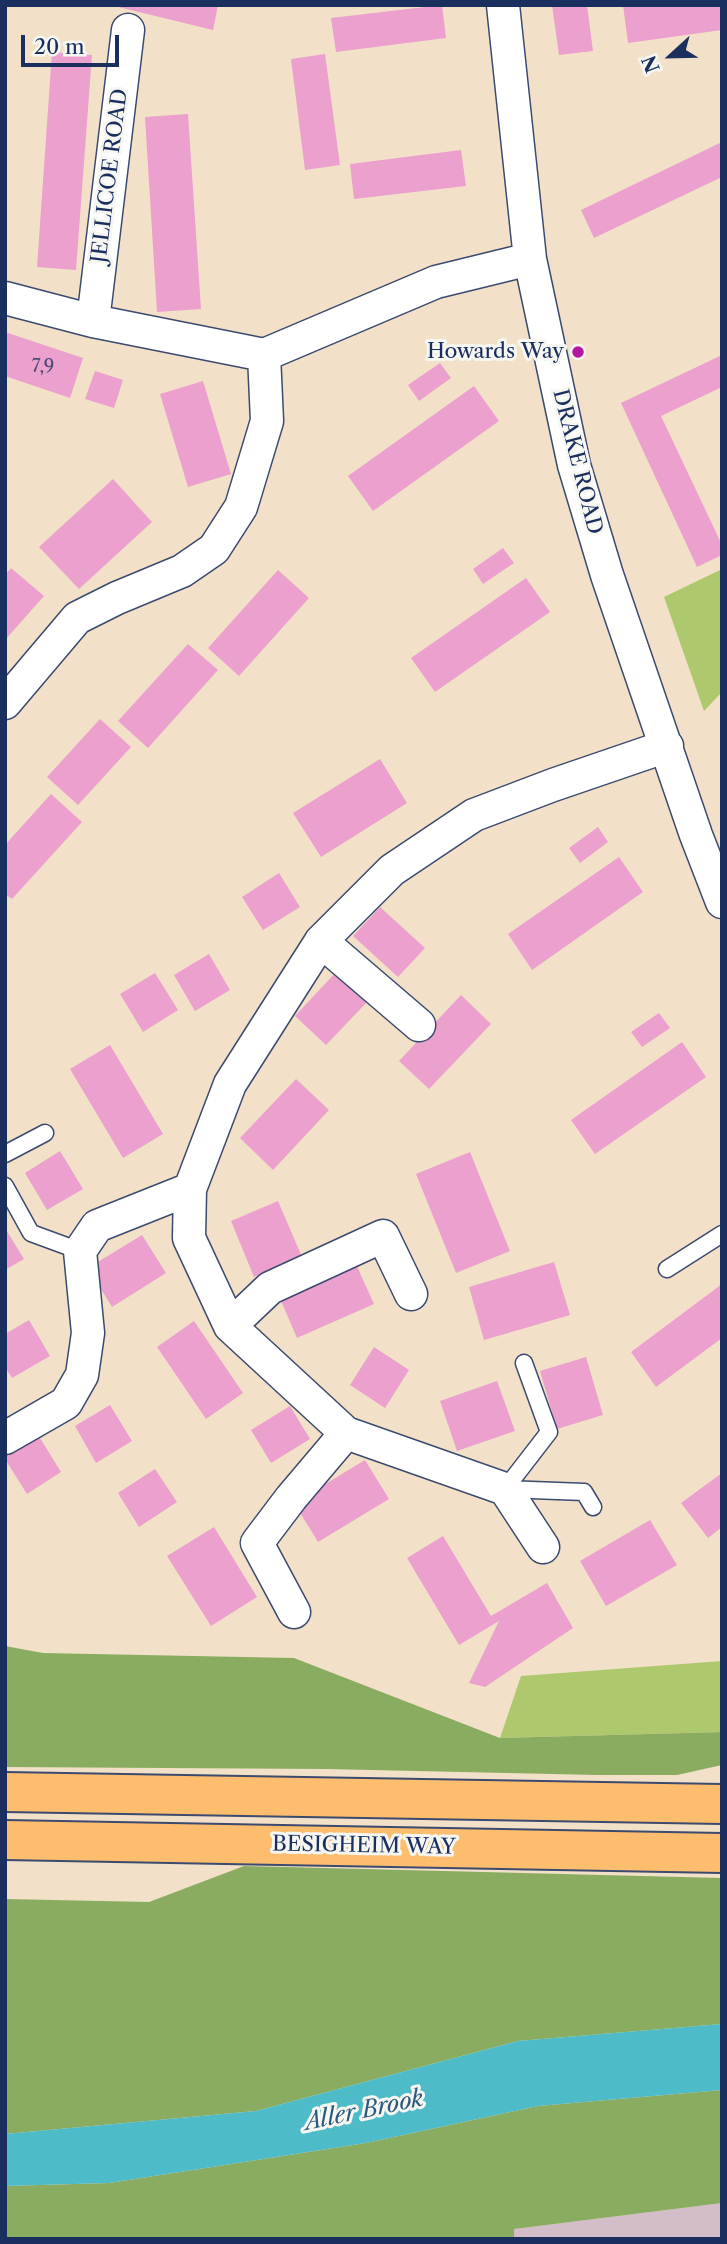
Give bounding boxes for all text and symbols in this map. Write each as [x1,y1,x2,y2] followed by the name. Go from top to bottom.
[24,21,122,65] scale bar
[636,21,706,91] north arrow
[34,34,85,59] text: 20 m
[637,52,665,76] text: N
[87,87,133,265] street label: JELLICOE ROAD
[427,339,564,365] place label: Howards Way
[570,344,586,360] marker: Howards Way
[32,356,54,378] house number: 7,9
[547,387,607,537] street label: DRAKE ROAD
[272,1832,456,1860] street label: BESIGHEIM WAY
[302,2085,426,2137] water label: Aller Brook

